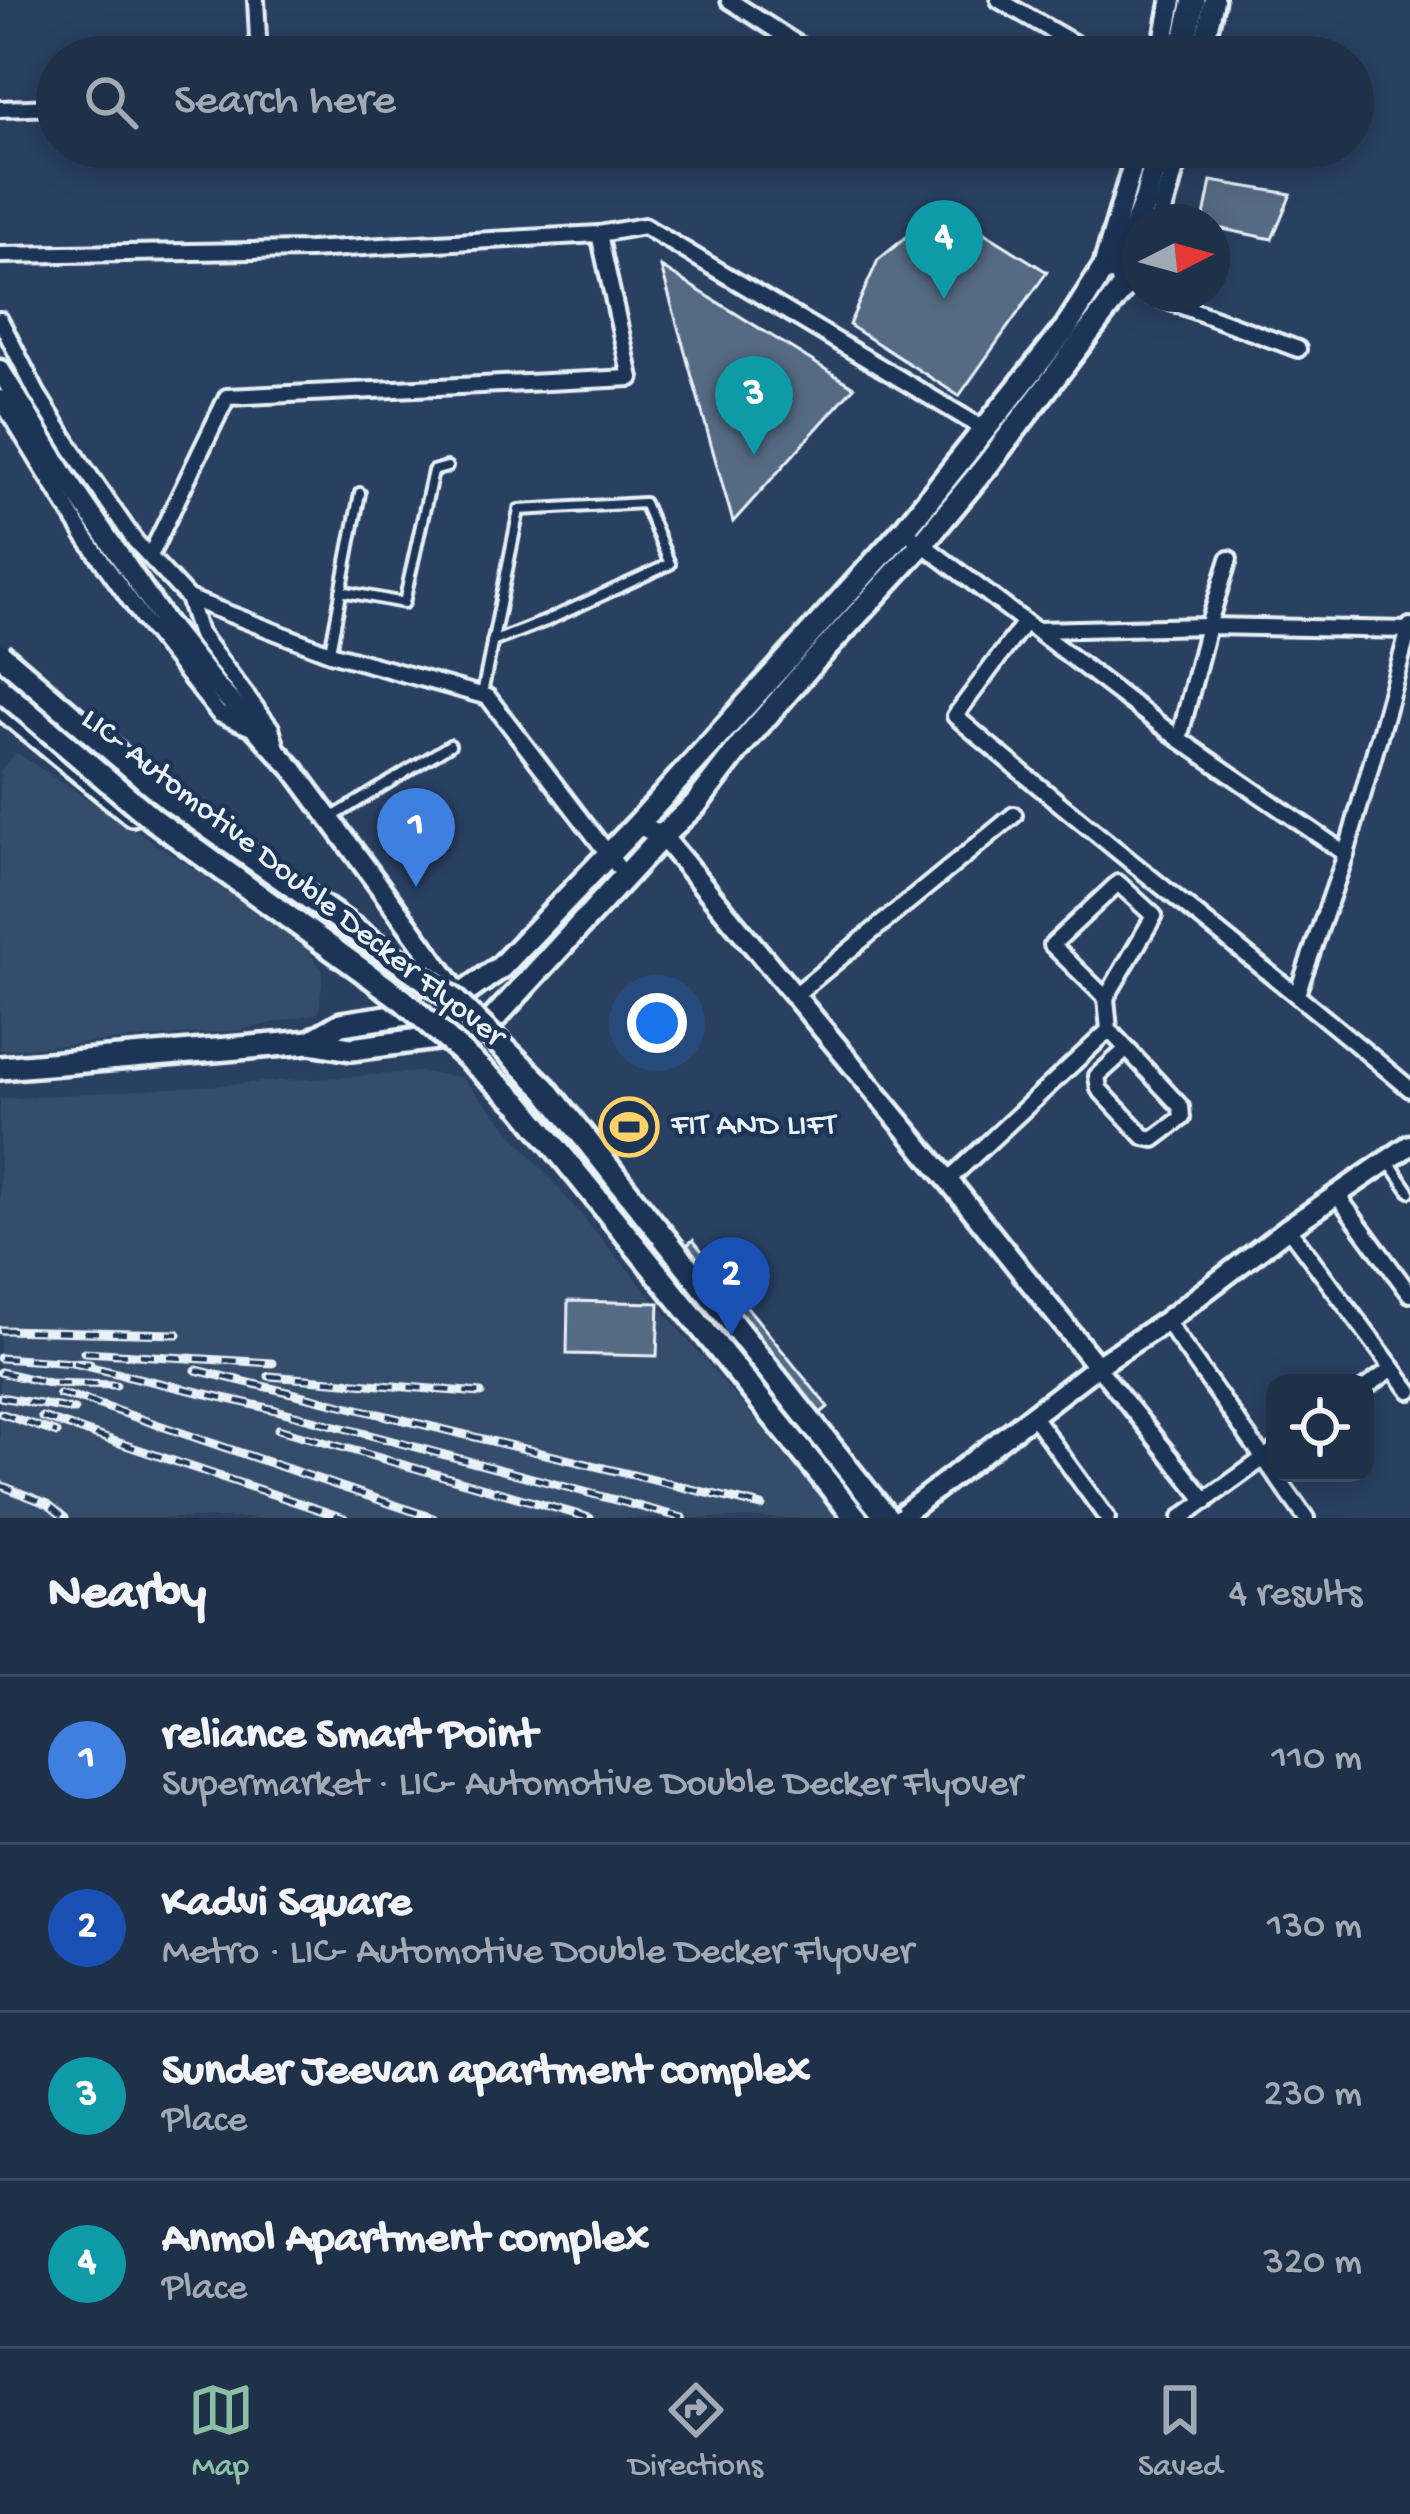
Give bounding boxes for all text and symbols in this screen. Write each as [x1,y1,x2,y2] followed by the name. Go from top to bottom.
[36,36,1374,168] search box
[78,69,144,135] icon: search
[174,76,396,129] text: Search here
[905,200,983,299] pin: 4
[1122,204,1230,312] north arrow
[715,356,793,455] pin: 3
[72,702,514,1058] street label: LIC- Automotive Double Decker Flyover
[377,788,455,887] pin: 1
[627,993,687,1053] your location
[598,1096,660,1158] sports icon: FIT AND LIFT
[670,1108,838,1146] place label: FIT AND LIFT
[692,1237,770,1336] pin: 2
[1266,1374,1374,1482] map controls
[1266,1374,1374,1482] button: locate
[48,1566,206,1626] text: Nearby
[1229,1573,1362,1619] text: 4 results
[162,1710,537,1763] text: reliance Smart Point
[79,1737,95,1783] text: 1
[1271,1737,1362,1783] text: 110 m
[162,1763,1022,1809] text: Supermarket · LIC- Automotive Double Decker Flyover
[162,1878,411,1931] text: Kadvi Square
[77,1905,97,1951] text: 2
[1267,1905,1362,1951] text: 130 m
[162,1931,913,1977] text: Metro · LIC- Automotive Double Decker Flyover
[162,2046,810,2099] text: Sunder Jeevan apartment complex
[77,2073,97,2119] text: 3
[1264,2073,1362,2119] text: 230 m
[162,2099,247,2145] text: Place
[162,2214,649,2267] text: Anmol Apartment complex
[78,2241,96,2287] text: 4
[1264,2241,1362,2287] text: 320 m
[162,2267,247,2313] text: Place
[188,2377,254,2487] tab: Map
[629,2377,763,2487] tab: Directions
[1138,2377,1222,2487] tab: Saved

